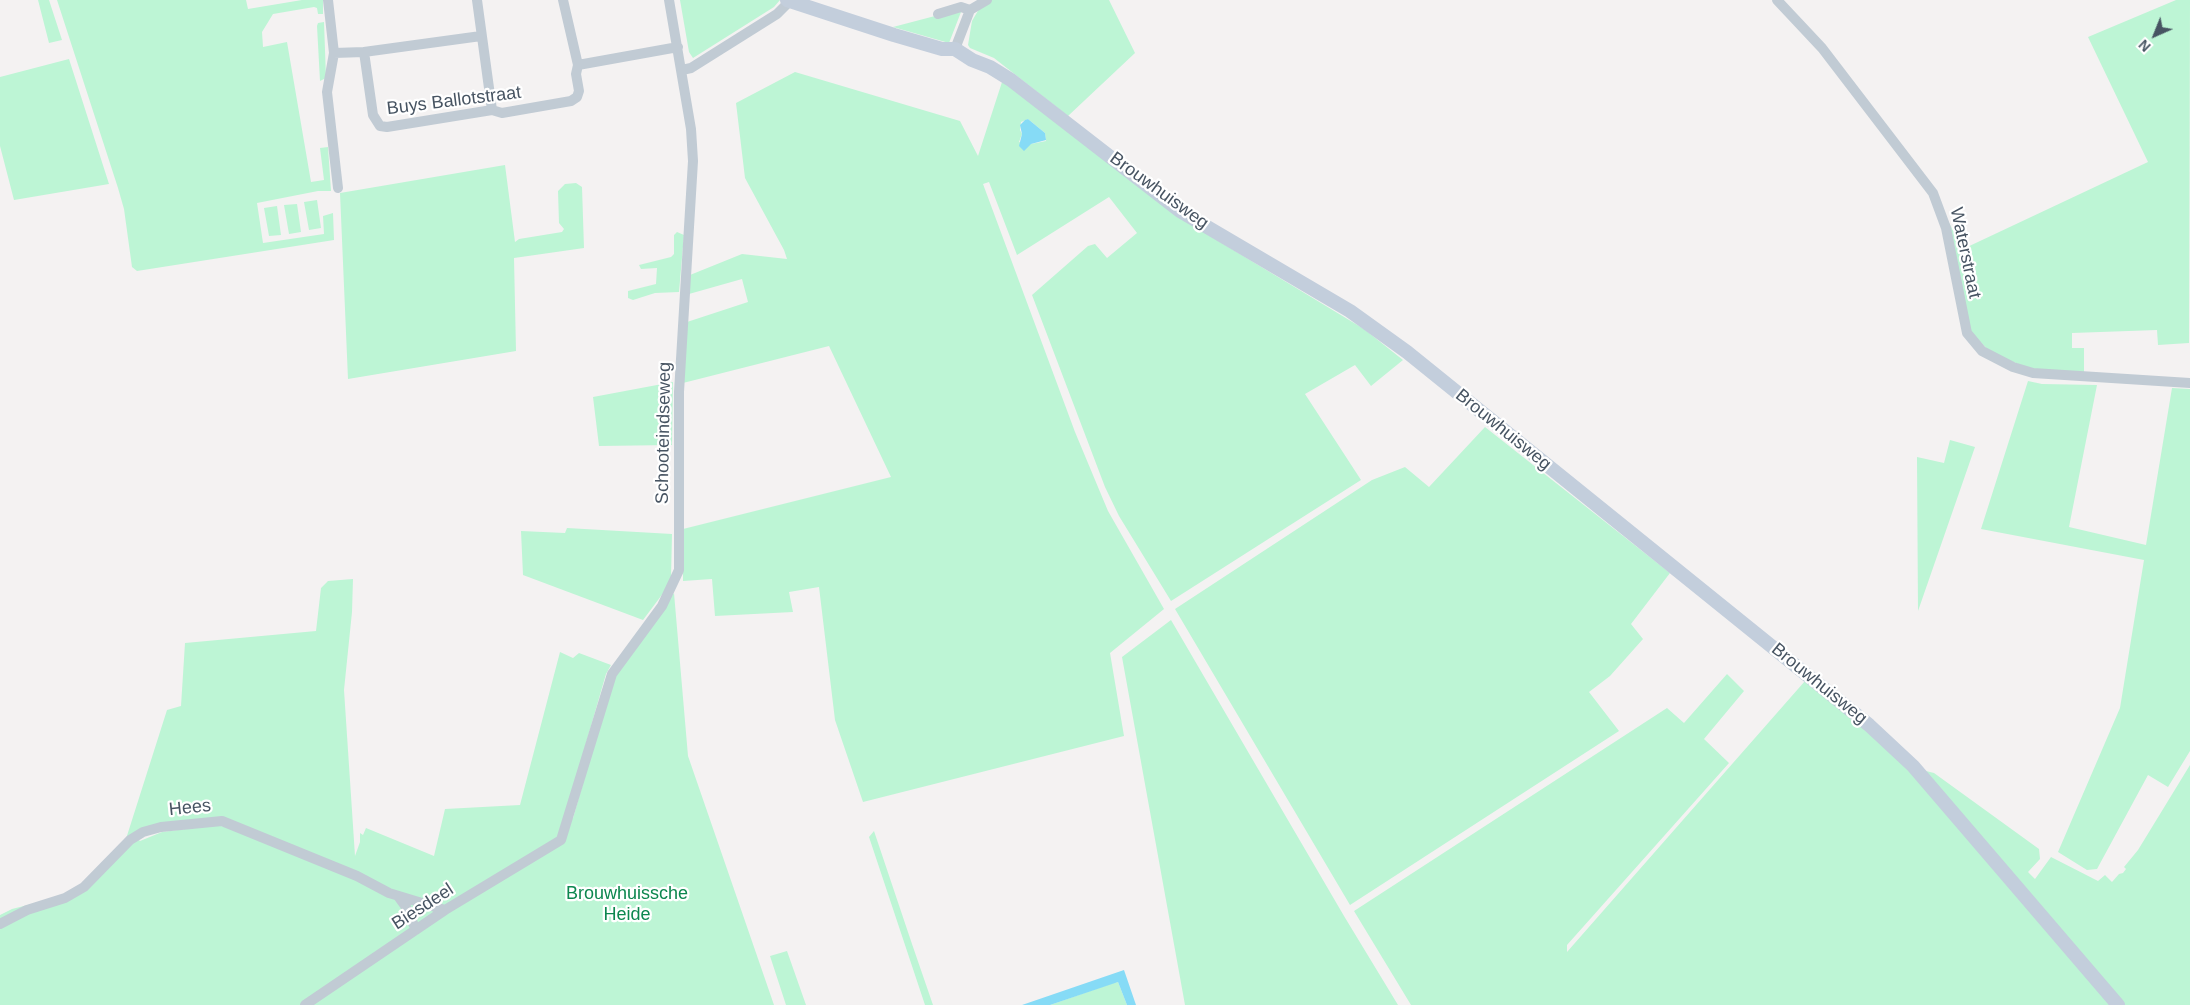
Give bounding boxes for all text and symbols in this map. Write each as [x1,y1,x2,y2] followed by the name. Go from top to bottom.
[2130,10,2180,60] north arrow
[2135,37,2154,55] text: N
[386,82,522,120] street label: Buys Ballotstraat
[1105,148,1213,234] street label: Brouwhuisweg
[1945,206,1985,300] street label: Waterstraat
[652,362,676,504] street label: Schooteindseweg
[1451,385,1555,475] street label: Brouwhuisweg
[1767,639,1871,729] street label: Brouwhuisweg
[168,795,212,821] street label: Hees
[388,879,458,935] street label: Biesdeel
[566,883,688,926] park label: Brouwhuissche Heide

